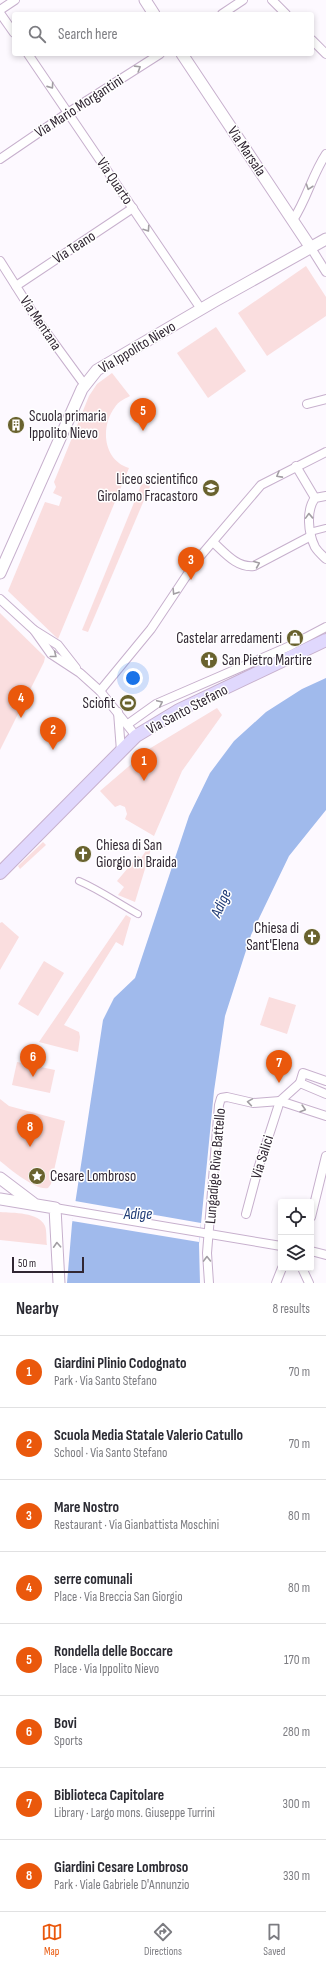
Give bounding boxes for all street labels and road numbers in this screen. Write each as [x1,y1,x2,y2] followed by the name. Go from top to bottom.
[31,71,127,142] street label: Via Mario Morgantini
[223,123,270,180] street label: Via Marsala
[92,154,137,208] street label: Via Quarto
[49,227,99,268] street label: Via Teano
[15,292,66,354] street label: Via Mentana
[95,317,179,378] street label: Via Ippolito Nievo
[143,680,231,739] street label: Via Santo Stefano
[201,1107,230,1225] street label: Lungadige Riva Battello
[247,1133,278,1181] street label: Via Salici

